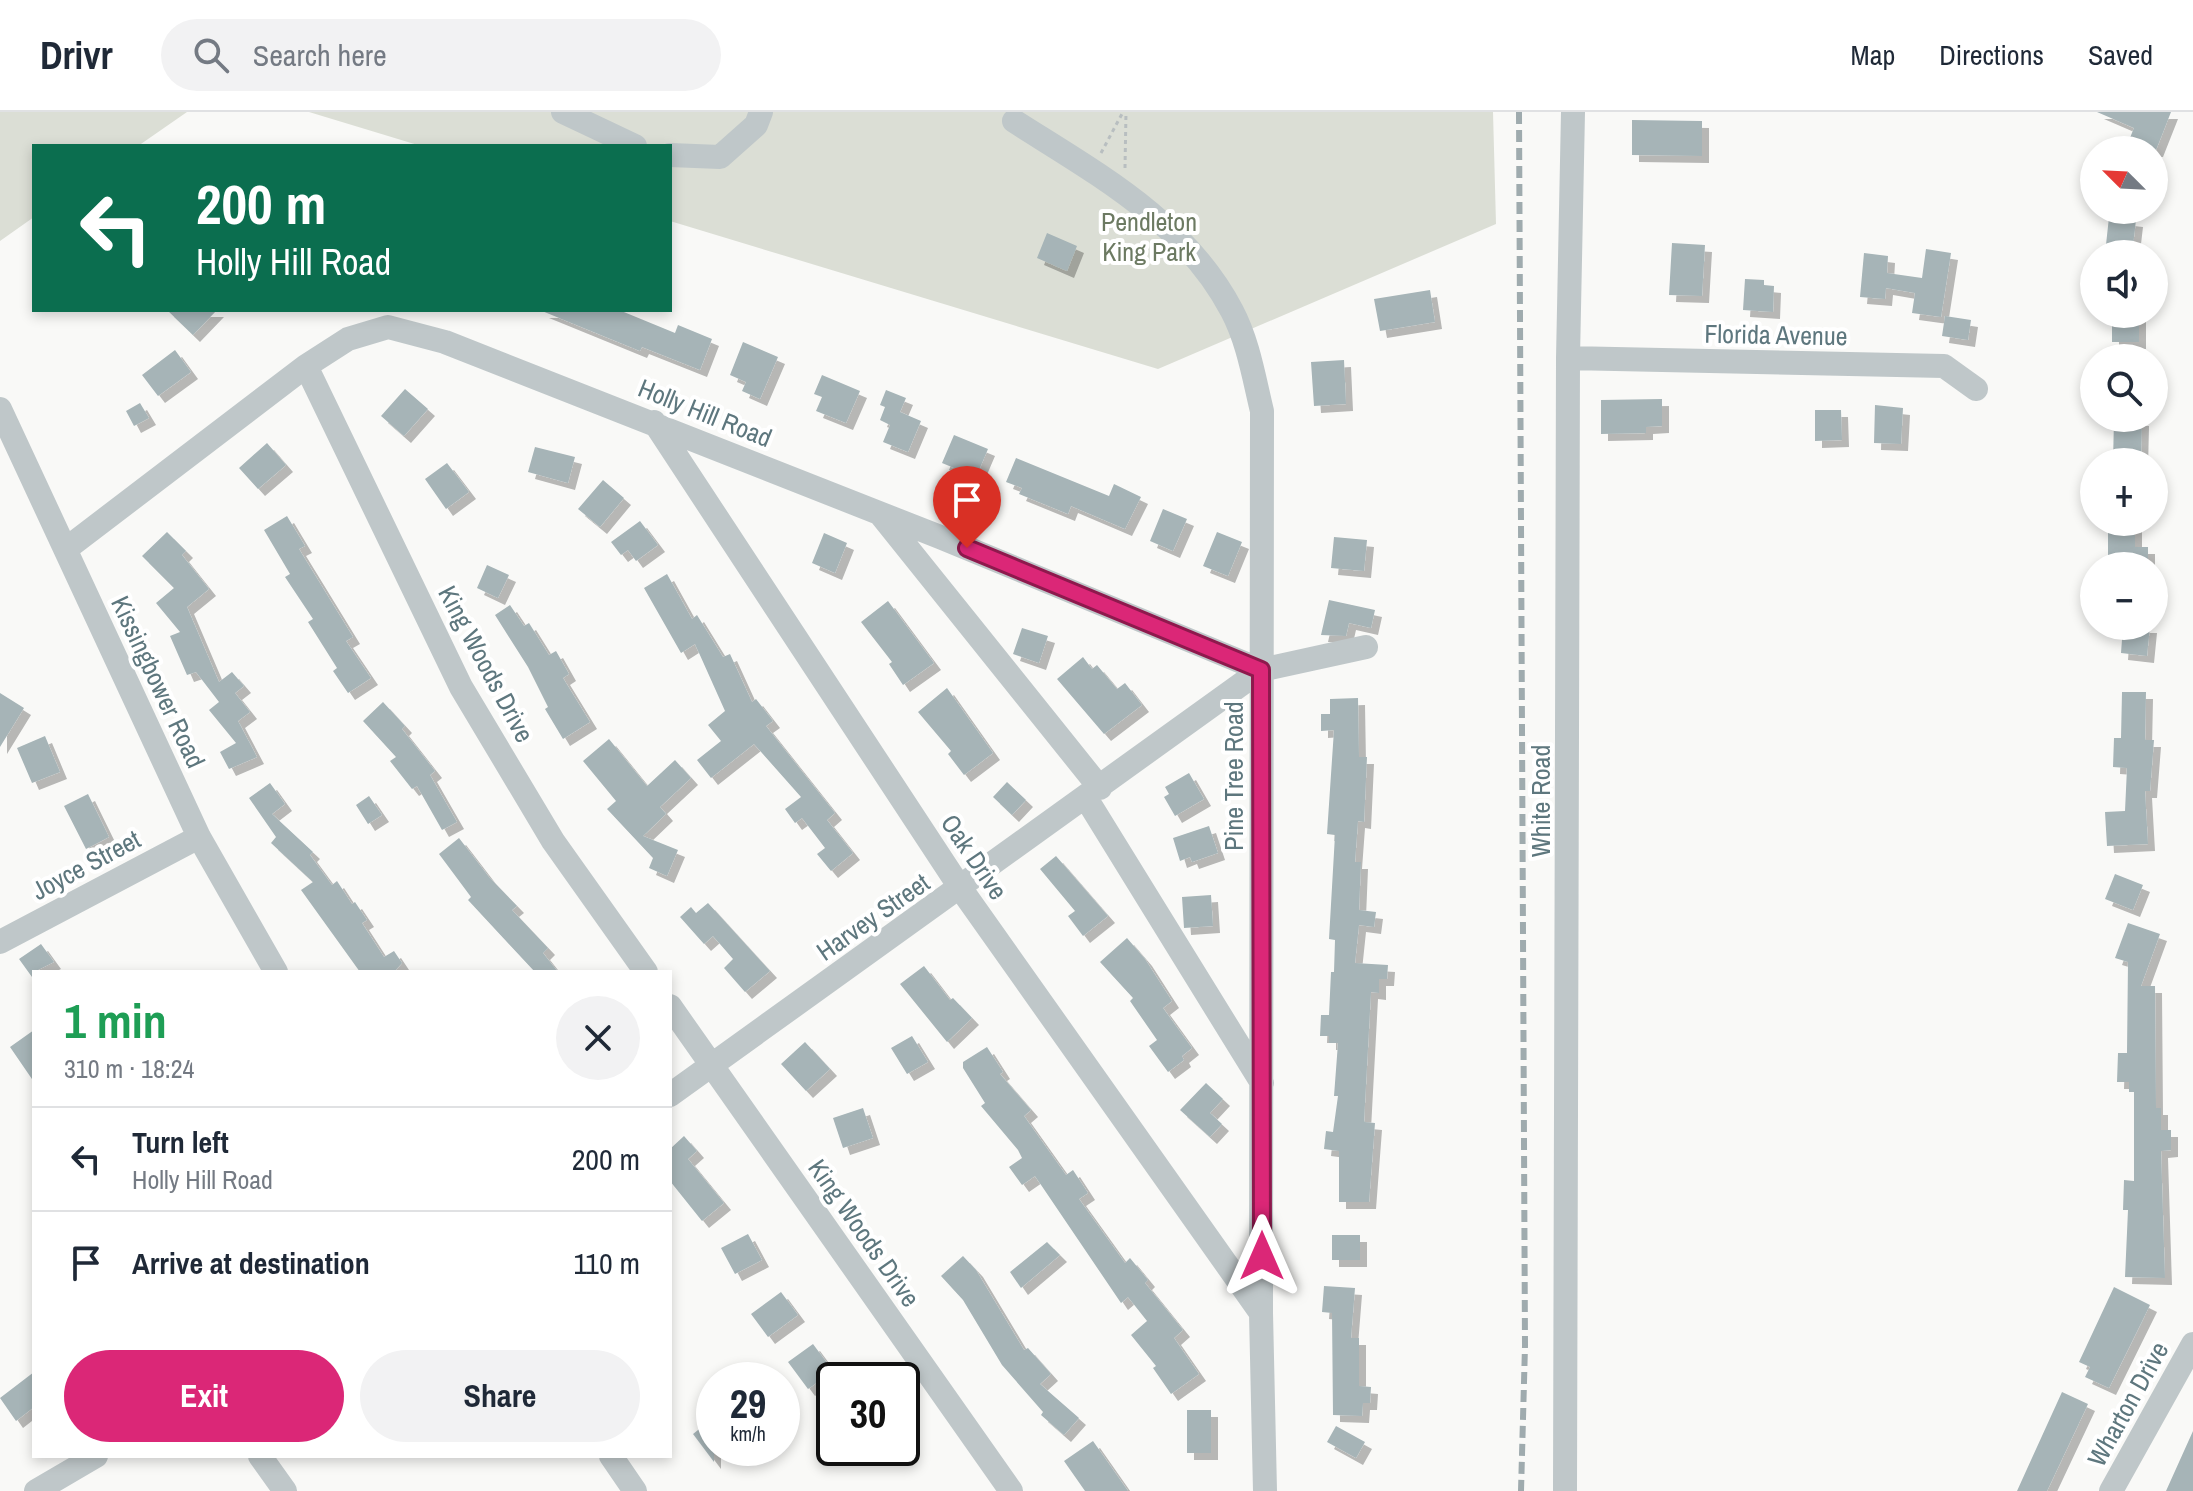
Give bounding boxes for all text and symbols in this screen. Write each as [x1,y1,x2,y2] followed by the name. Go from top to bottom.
[161,19,721,91] search box
[40,30,113,81] text: Drivr
[189,33,233,77] icon: search
[253,35,387,75] text: Search here
[1851,36,1895,74] text: Map
[1939,36,2044,74] text: Directions
[2088,36,2153,74] text: Saved
[2080,136,2168,224] north arrow
[2080,136,2168,640] map controls
[196,166,326,241] text: 200 m
[64,176,168,280] icon: left
[1101,204,1197,269] park label: Pendleton King Park
[196,238,391,286] text: Holly Hill Road
[2080,240,2168,328] button: sound
[1704,316,1848,353] street label: Florida Avenue
[2080,344,2168,432] button: search
[633,370,777,455] street label: Holly Hill Road
[2080,448,2168,536] button: +
[933,466,1001,548] pin
[945,478,989,522] icon: arrive
[2080,552,2168,640] button: −
[430,579,542,748] street label: King Woods Drive
[103,590,214,773] street label: Kissingbower Road
[1216,701,1251,851] street label: Pine Tree Road
[1523,745,1558,857] street label: White Road
[933,807,1016,906] street label: Oak Drive
[25,821,146,908] street label: Joyce Street
[809,865,936,968] street label: Harvey Street
[64,988,167,1053] text: 1 min
[556,996,640,1080] button: close
[64,1051,194,1086] text: 310 m · 18:24
[132,1122,229,1162] text: Turn left
[64,1137,108,1181] icon: left
[572,1139,640,1179] text: 200 m
[801,1152,928,1313] street label: King Woods Drive
[132,1162,273,1197] text: Holly Hill Road
[1220,1214,1304,1298] position arrow
[64,1241,108,1285] icon: arrive
[132,1243,370,1283] text: Arrive at destination
[573,1243,640,1283] text: 110 m
[2079,1335,2176,1472] street label: Wharton Drive
[64,1350,344,1442] button: Exit
[360,1350,640,1442] button: Share
[816,1362,920,1466] speed limit sign: 30
[730,1377,766,1430] text: 29
[730,1420,766,1447] text: km/h

